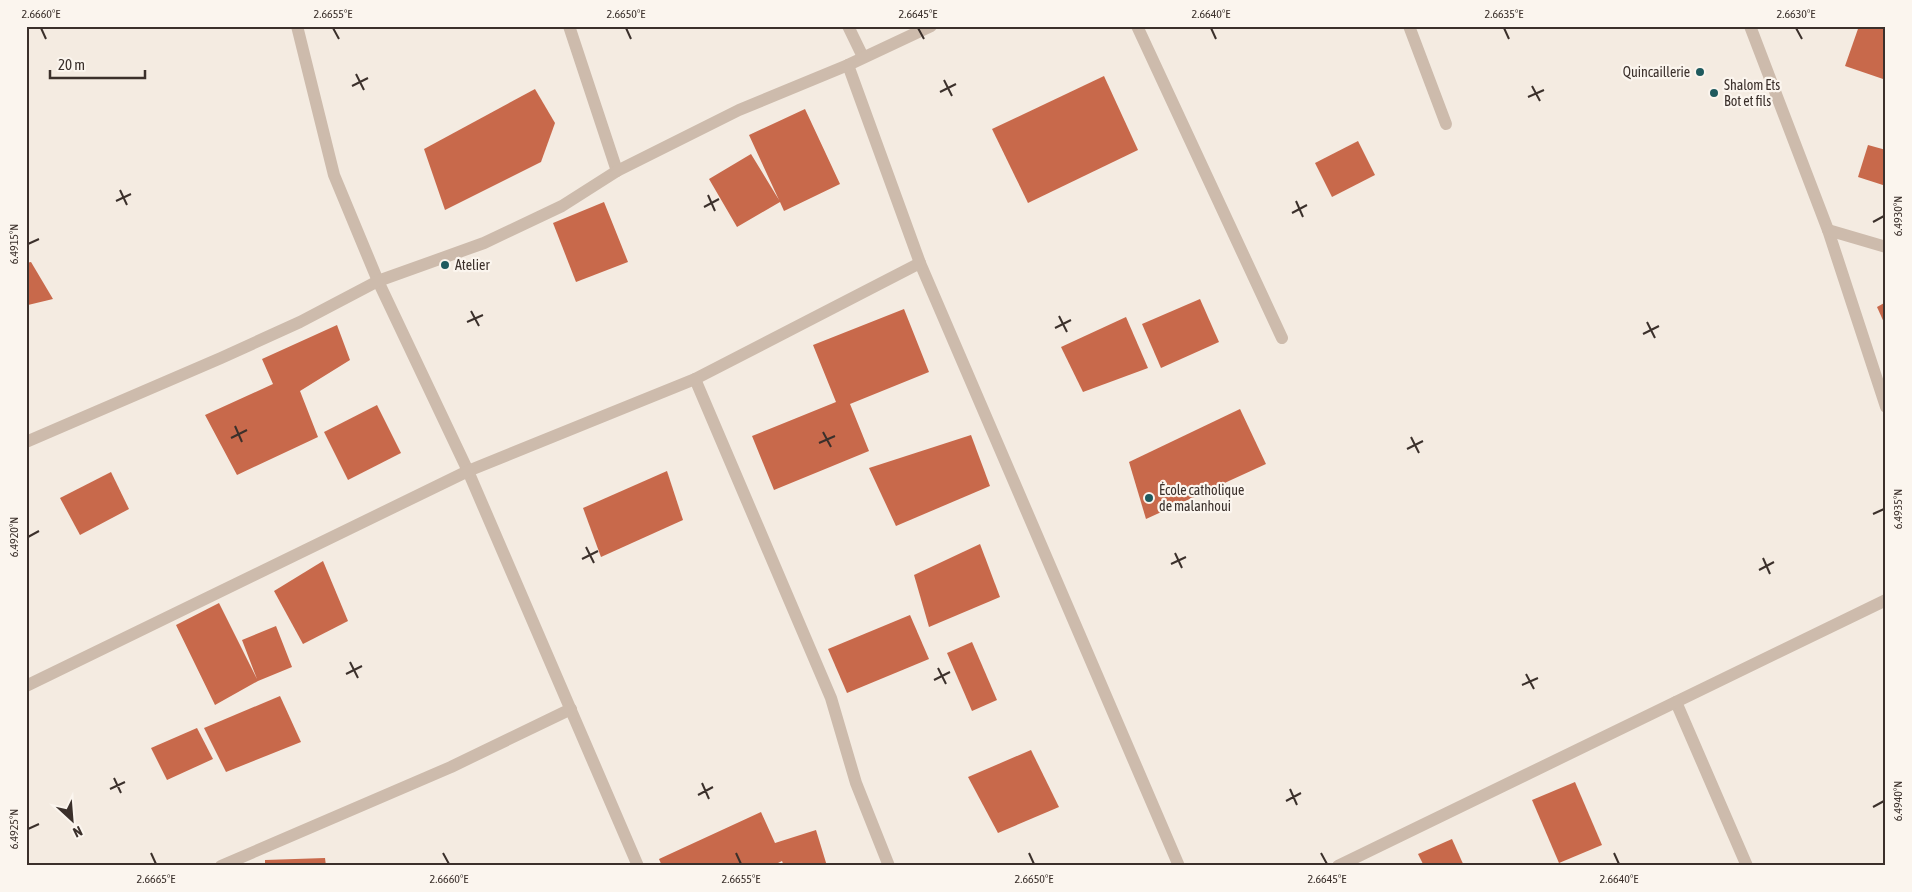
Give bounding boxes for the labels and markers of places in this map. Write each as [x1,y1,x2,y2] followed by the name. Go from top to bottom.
[1623,64,1690,80] place label: Quincaillerie
[1694,66,1706,78] marker: Quincaillerie
[1724,77,1780,109] place label: Shalom Ets Bot et fils
[1708,87,1720,99] marker: Shalom Ets Bot et fils
[455,257,490,273] place label: Atelier
[439,259,451,271] marker: Atelier
[1159,482,1244,514] place label: École catholique de malanhoui
[1143,492,1155,504] marker: École catholique de malanhoui

